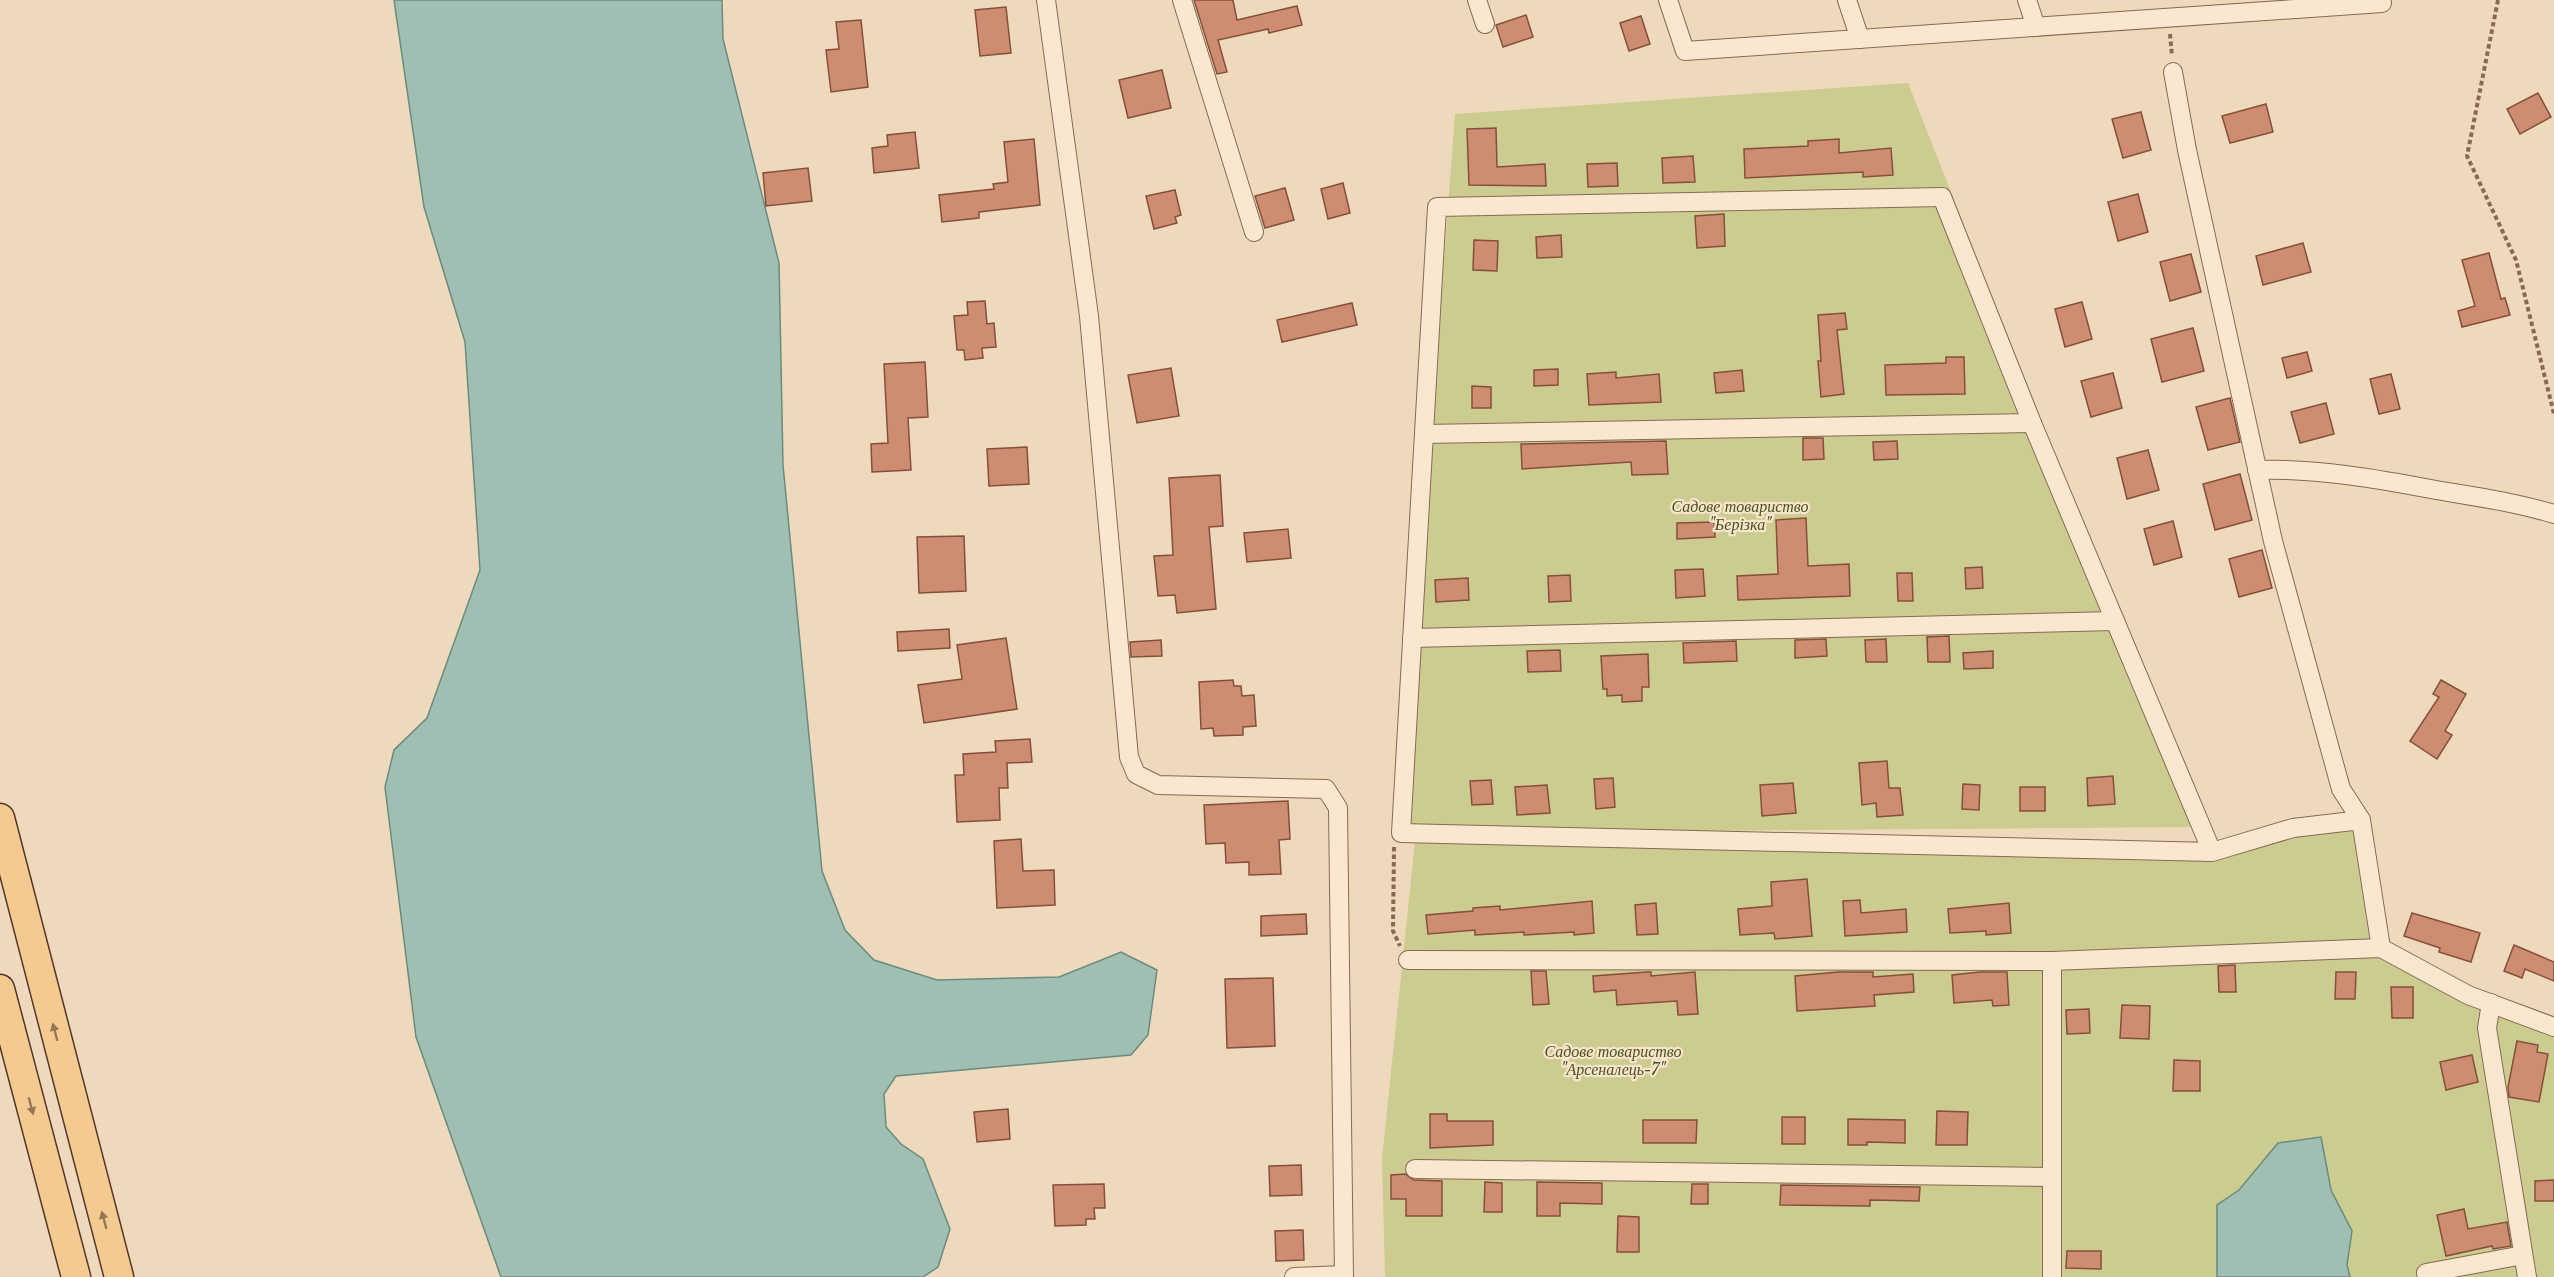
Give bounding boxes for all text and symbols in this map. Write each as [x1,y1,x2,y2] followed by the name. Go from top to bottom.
[1671,496,1809,534] park label: Садове товариство "Берізка"
[49,1023,59,1041] one-way arrow
[1544,1041,1682,1079] park label: Садове товариство "Арсеналець-7"
[27,1097,36,1115] one-way arrow
[99,1211,109,1230] one-way arrow

